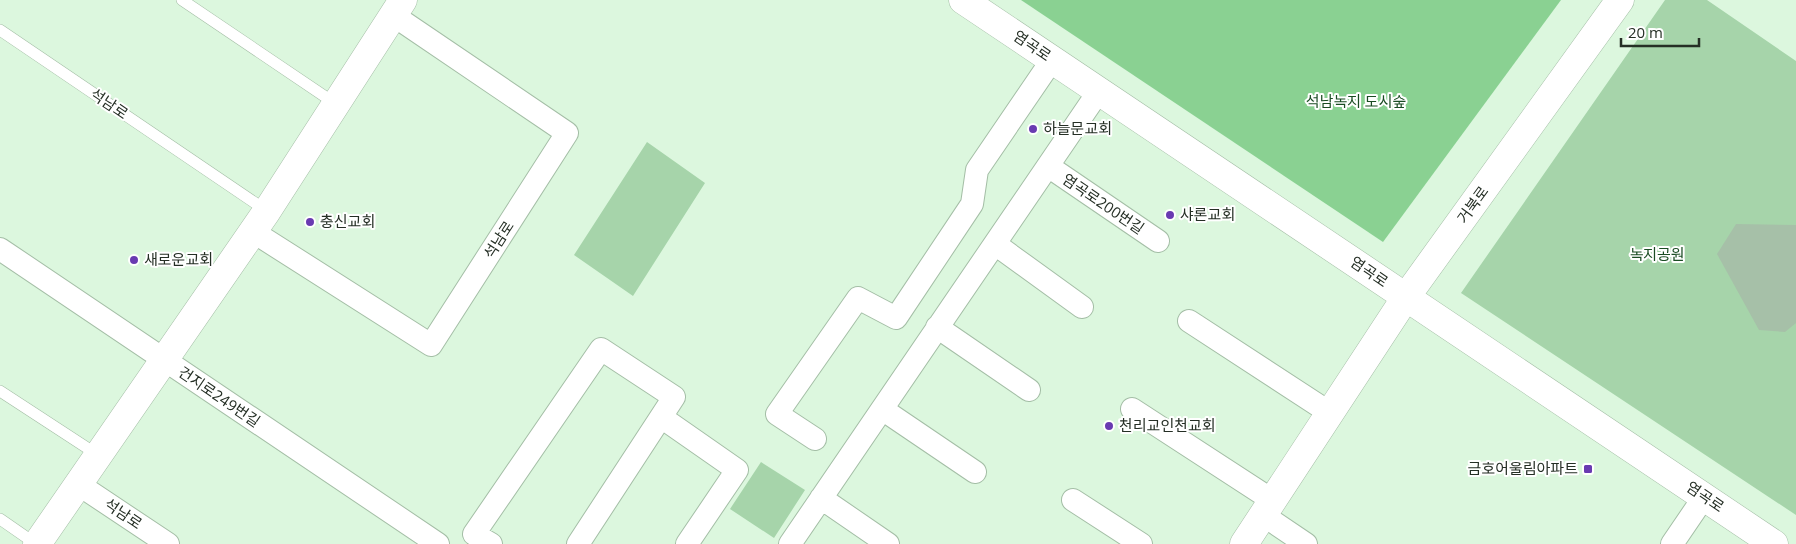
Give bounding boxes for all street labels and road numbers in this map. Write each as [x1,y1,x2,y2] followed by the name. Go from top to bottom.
[1010,25,1055,65] street label: 염곡로
[87,83,132,123] street label: 석남로
[1059,168,1148,238] street label: 염곡로200번길
[1452,182,1492,227] street label: 거북로
[478,217,518,262] street label: 석남로
[1347,251,1392,291] street label: 염곡로
[175,361,264,431] street label: 건지로249번길
[1683,476,1728,516] street label: 염곡로
[101,493,146,533] street label: 석남로

